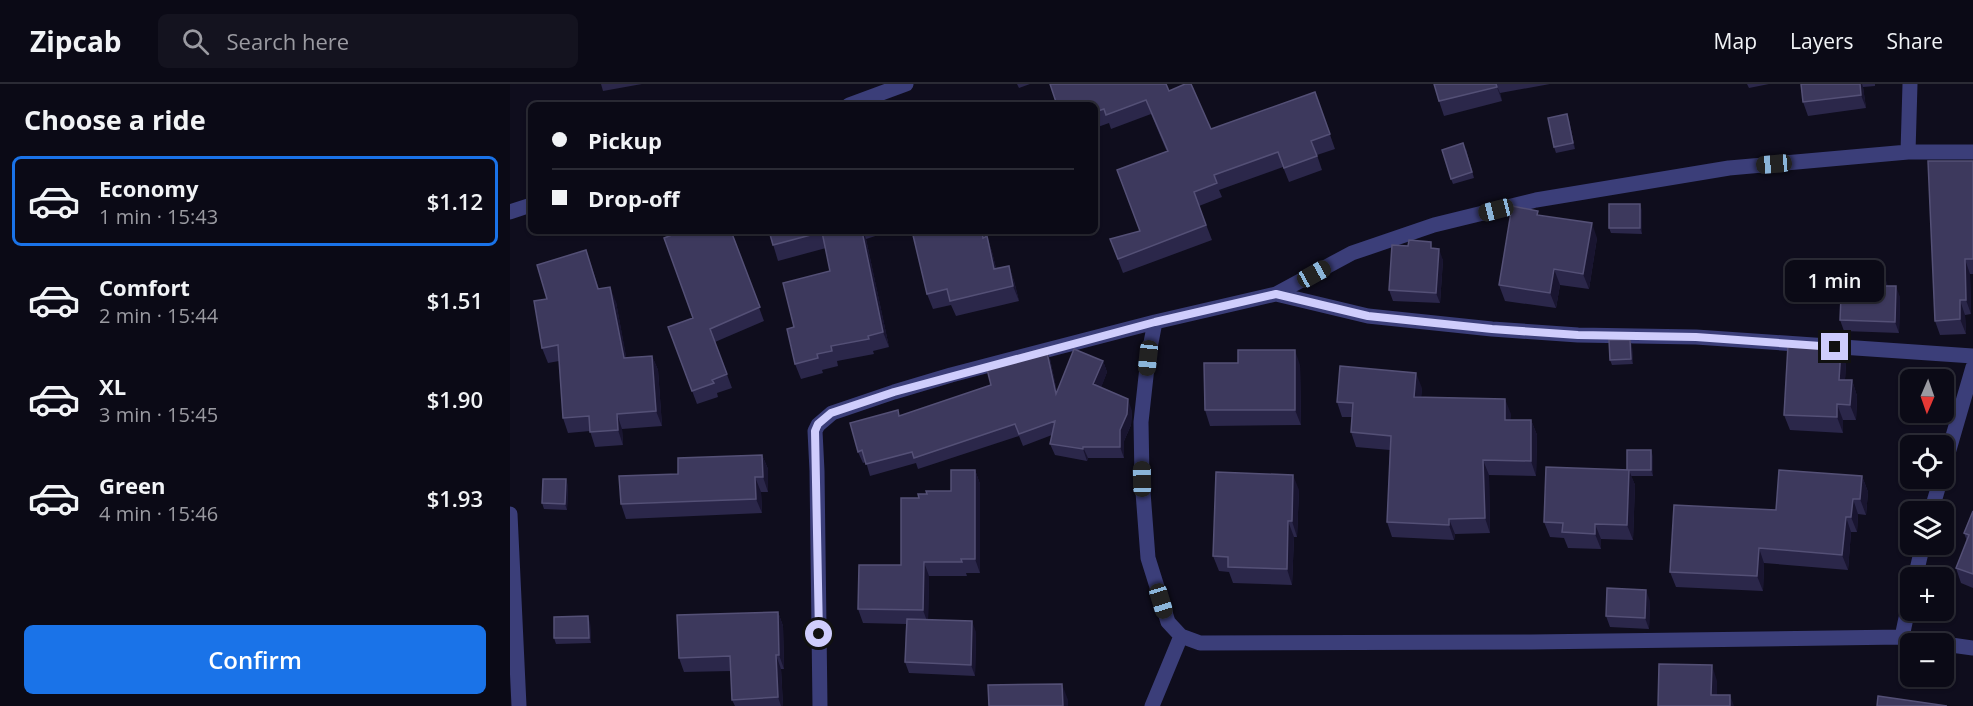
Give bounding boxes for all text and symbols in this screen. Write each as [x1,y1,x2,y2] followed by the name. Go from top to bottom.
[158,14,578,68] search box
[30,22,122,60] text: Zipcab
[179,25,212,58] icon: search
[227,26,349,56] text: Search here
[1714,27,1757,55] text: Map
[1790,27,1854,55] text: Layers
[1887,27,1943,55] text: Share
[24,101,206,138] text: Choose a ride
[588,125,662,155] text: Pickup
[1755,153,1793,175] car
[99,173,198,203] text: Economy
[27,174,81,228] icon: car
[588,183,680,213] text: Drop-off
[427,186,483,216] text: $1.12
[1476,197,1516,223] car
[99,203,218,230] text: 1 min · 15:43
[1294,257,1334,291] car
[1786,260,1884,302] callout: 1 min
[1808,267,1862,294] text: 1 min
[99,272,190,302] text: Comfort
[27,273,81,327] icon: car
[427,285,483,315] text: $1.51
[99,302,218,329] text: 2 min · 15:44
[1821,333,1848,360] route end
[1137,339,1159,377] car
[1900,369,1954,423] north arrow
[1900,369,1954,687] map controls
[99,371,126,401] text: XL
[27,372,81,426] icon: car
[427,384,483,414] text: $1.90
[99,401,218,428] text: 3 min · 15:45
[1900,435,1954,489] button: locate
[1133,461,1151,497] car
[99,470,165,500] text: Green
[27,471,81,525] icon: car
[427,483,483,513] text: $1.93
[99,500,218,527] text: 4 min · 15:46
[1900,501,1954,555] button: layers
[1900,567,1954,621] button: +
[1147,581,1175,621] car
[805,620,832,647] route start
[24,625,486,694] button: Confirm
[1900,633,1954,687] button: −

